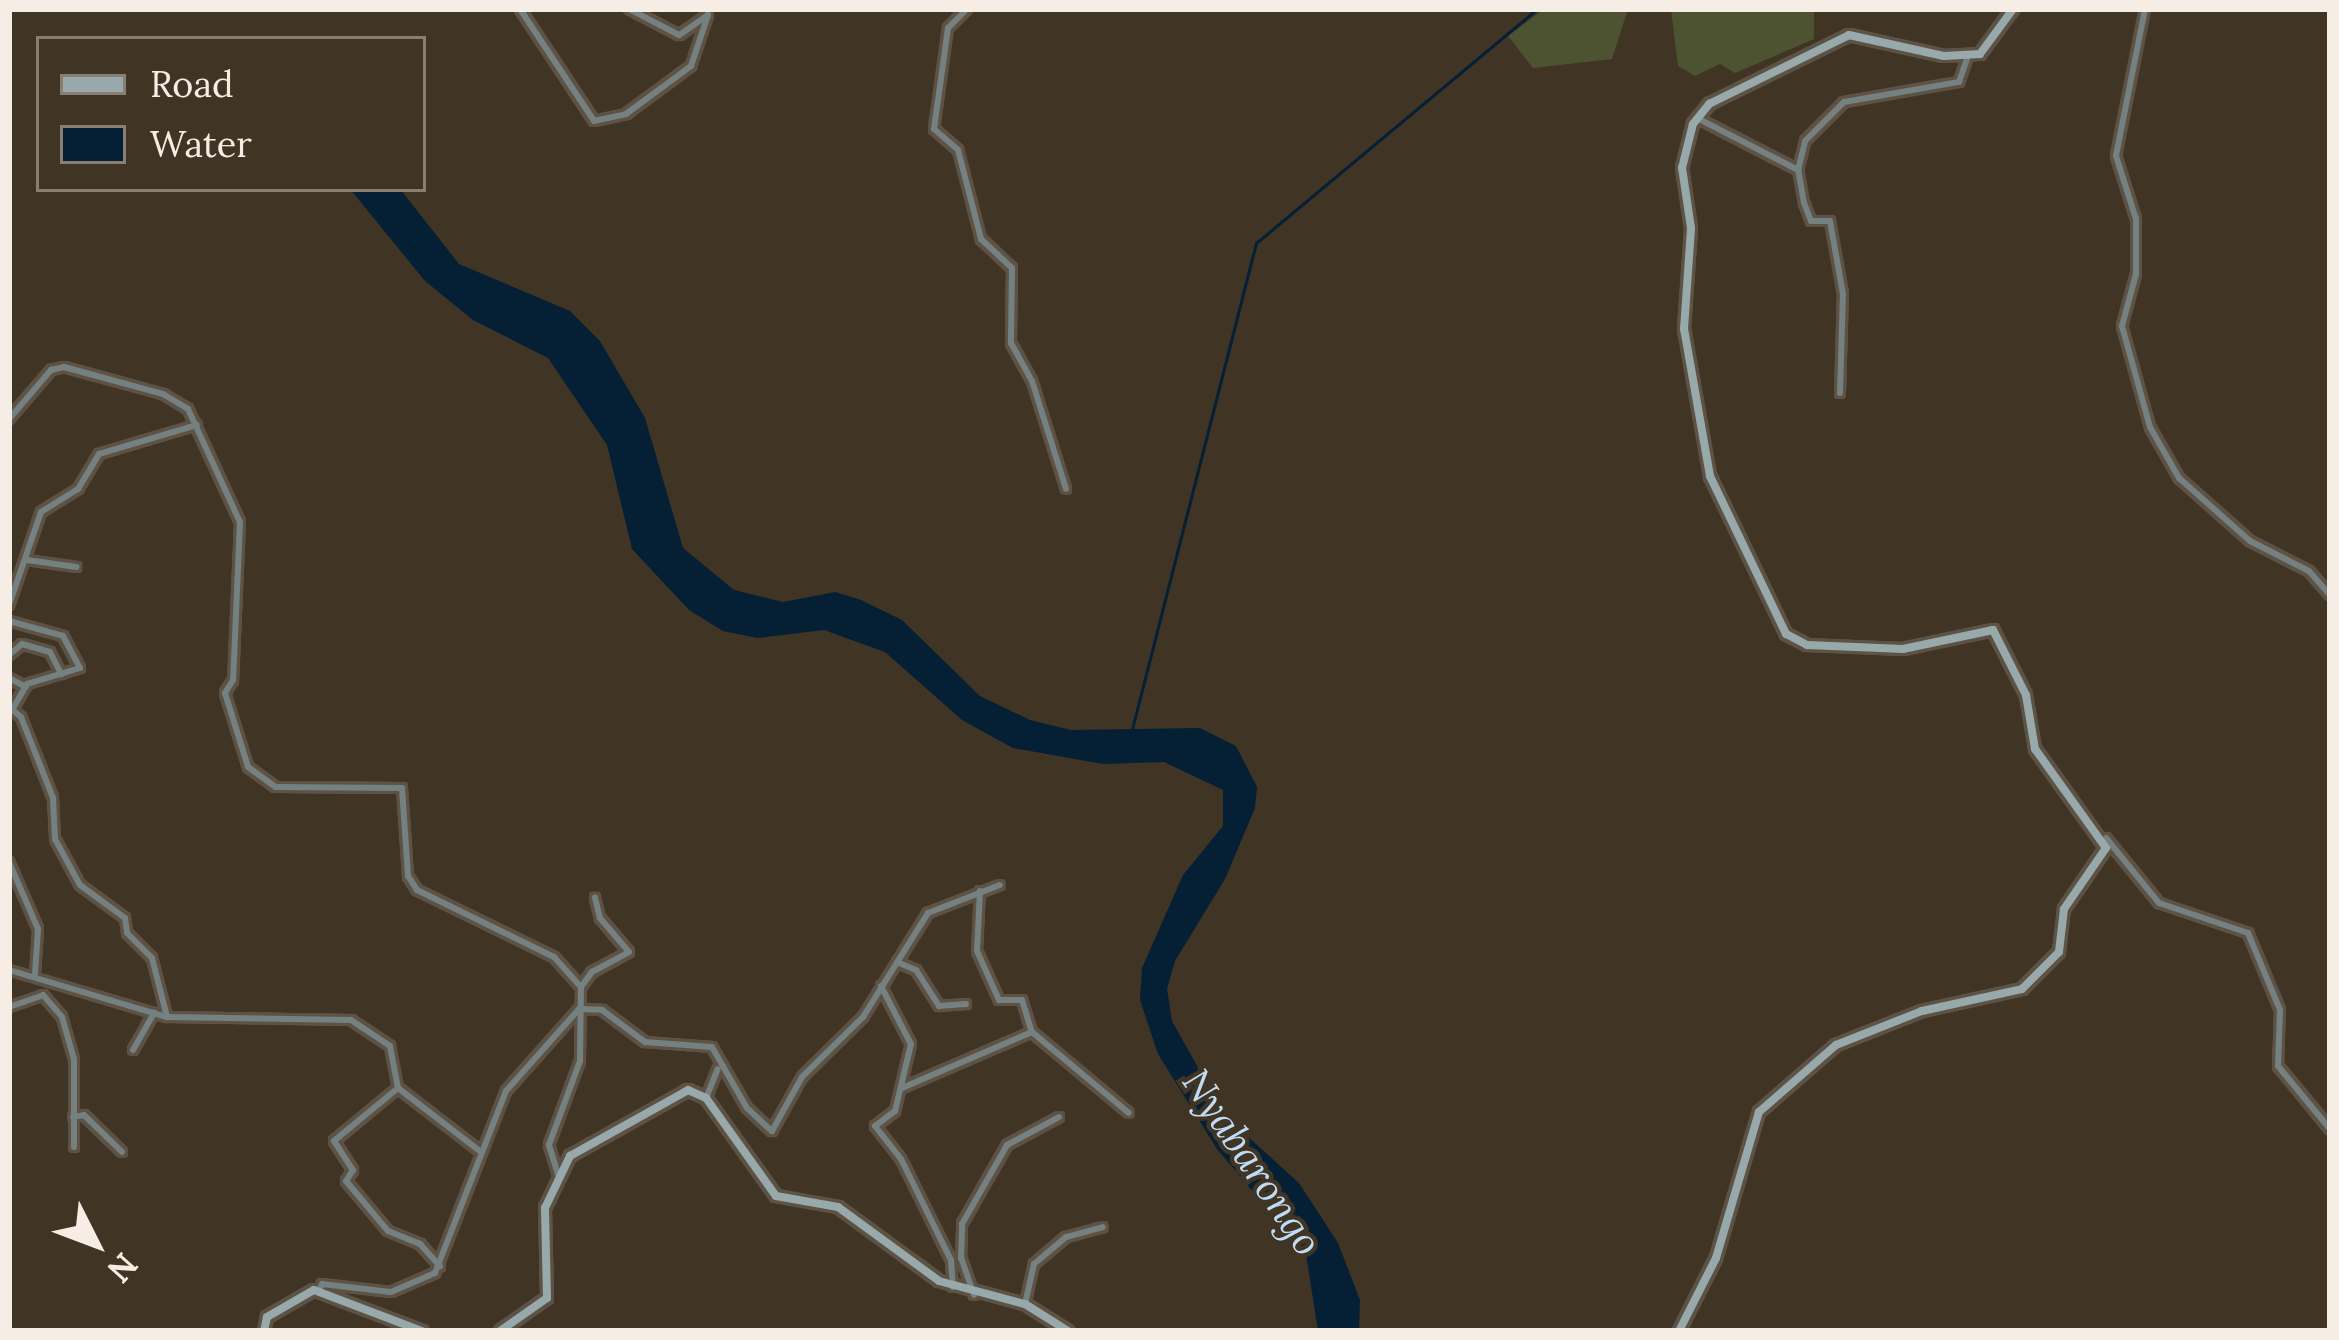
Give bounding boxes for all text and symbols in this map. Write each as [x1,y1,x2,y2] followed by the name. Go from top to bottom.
[36,36,426,192] legend
[150,61,234,107] text: Road
[150,121,252,167] text: Water
[1173,1060,1331,1264] water label: Nyabarongo
[36,1184,156,1304] north arrow
[99,1245,147,1292] text: N

